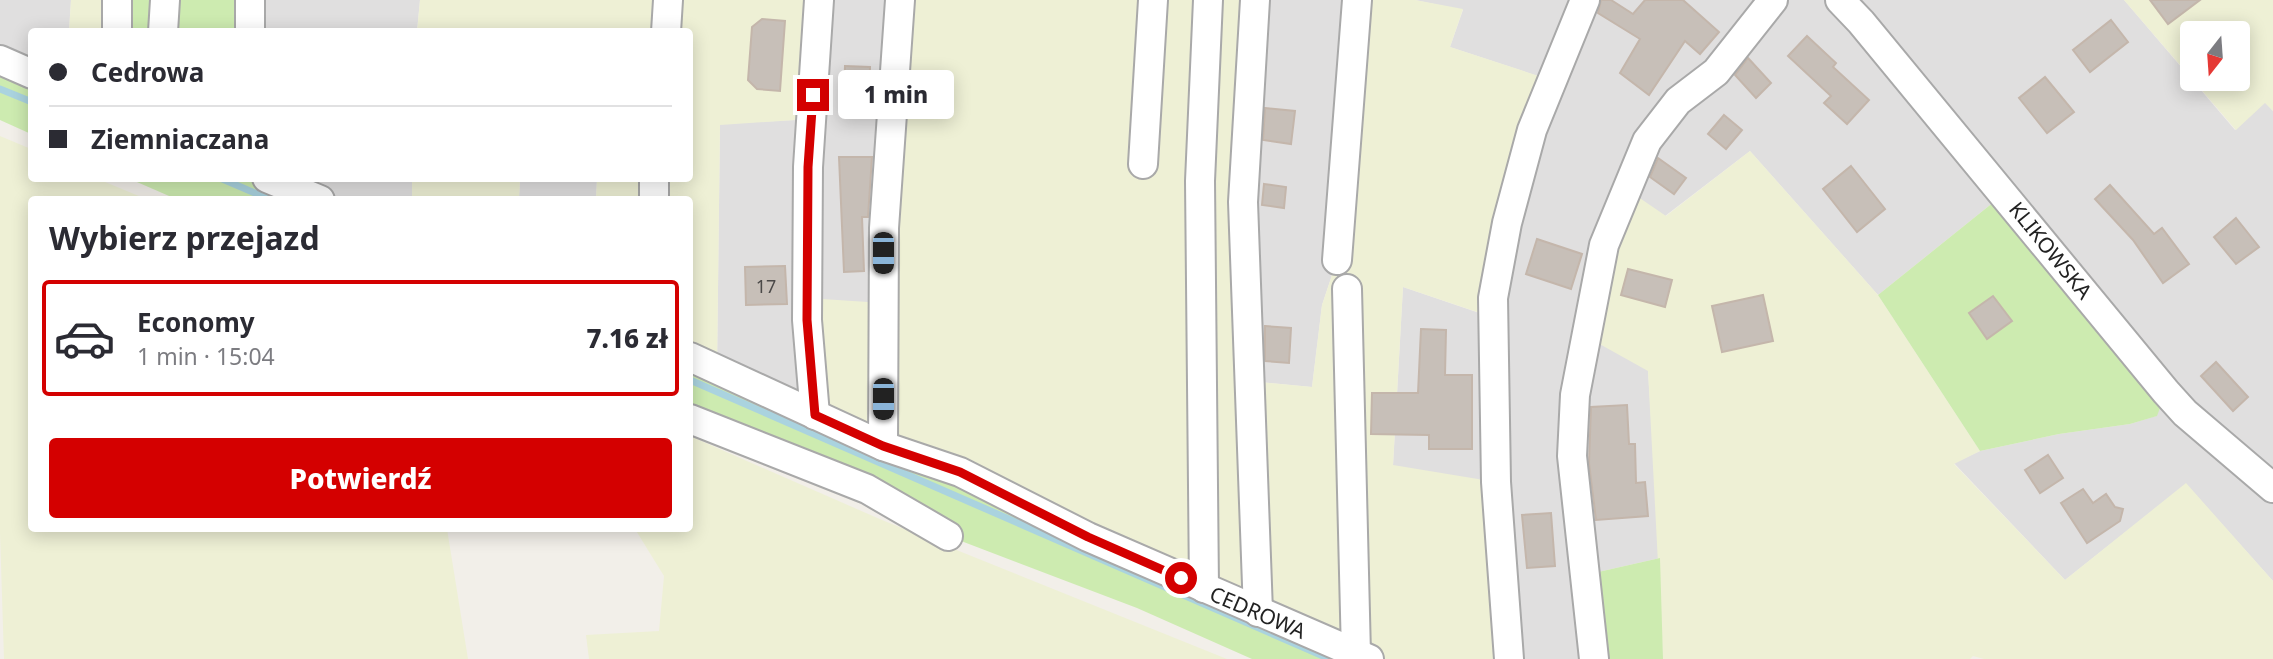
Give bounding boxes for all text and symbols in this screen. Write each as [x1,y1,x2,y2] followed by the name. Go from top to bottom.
[2180,21,2250,91] north arrow
[2180,21,2250,91] map controls
[91,54,204,90] text: Cedrowa
[838,70,953,119] callout: 1 min
[864,78,928,110] text: 1 min
[797,79,829,111] route end
[91,121,269,157] text: Ziemniaczana
[2003,196,2099,305] street label: KLIKOWSKA
[49,216,320,259] text: Wybierz przejazd
[873,232,894,274] car
[756,274,776,298] house number: 17
[137,304,255,340] text: Economy
[53,307,116,370] icon: car
[586,320,668,356] text: 7.16 zł
[137,340,275,372] text: 1 min · 15:04
[873,378,894,420] car
[49,438,672,518] button: Potwierdź
[1165,562,1197,594] route start
[1206,579,1311,645] street label: CEDROWA

